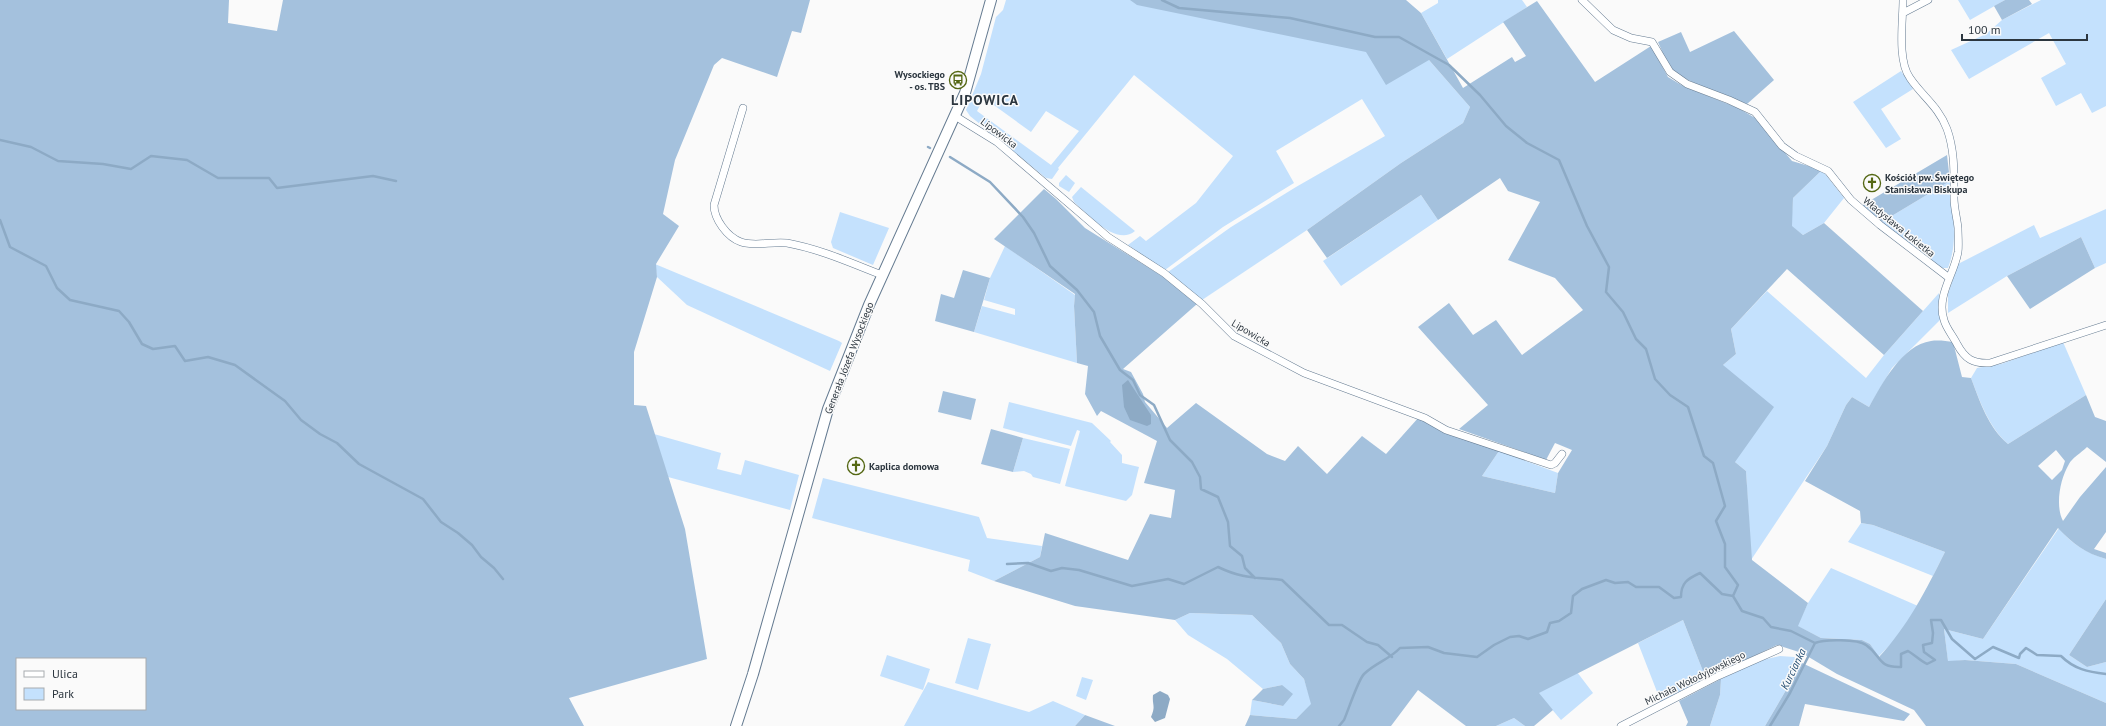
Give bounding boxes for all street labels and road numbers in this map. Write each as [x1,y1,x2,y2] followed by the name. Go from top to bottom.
[978,115,1020,151] street label: Lipowicka
[1860,194,1938,260] street label: Władysława Łokietka
[822,300,876,416] street label: Generała Józefa Wysockiego
[1229,316,1273,350] street label: Lipowicka
[1643,648,1747,708] street label: Michała Wołodyjowskiego

